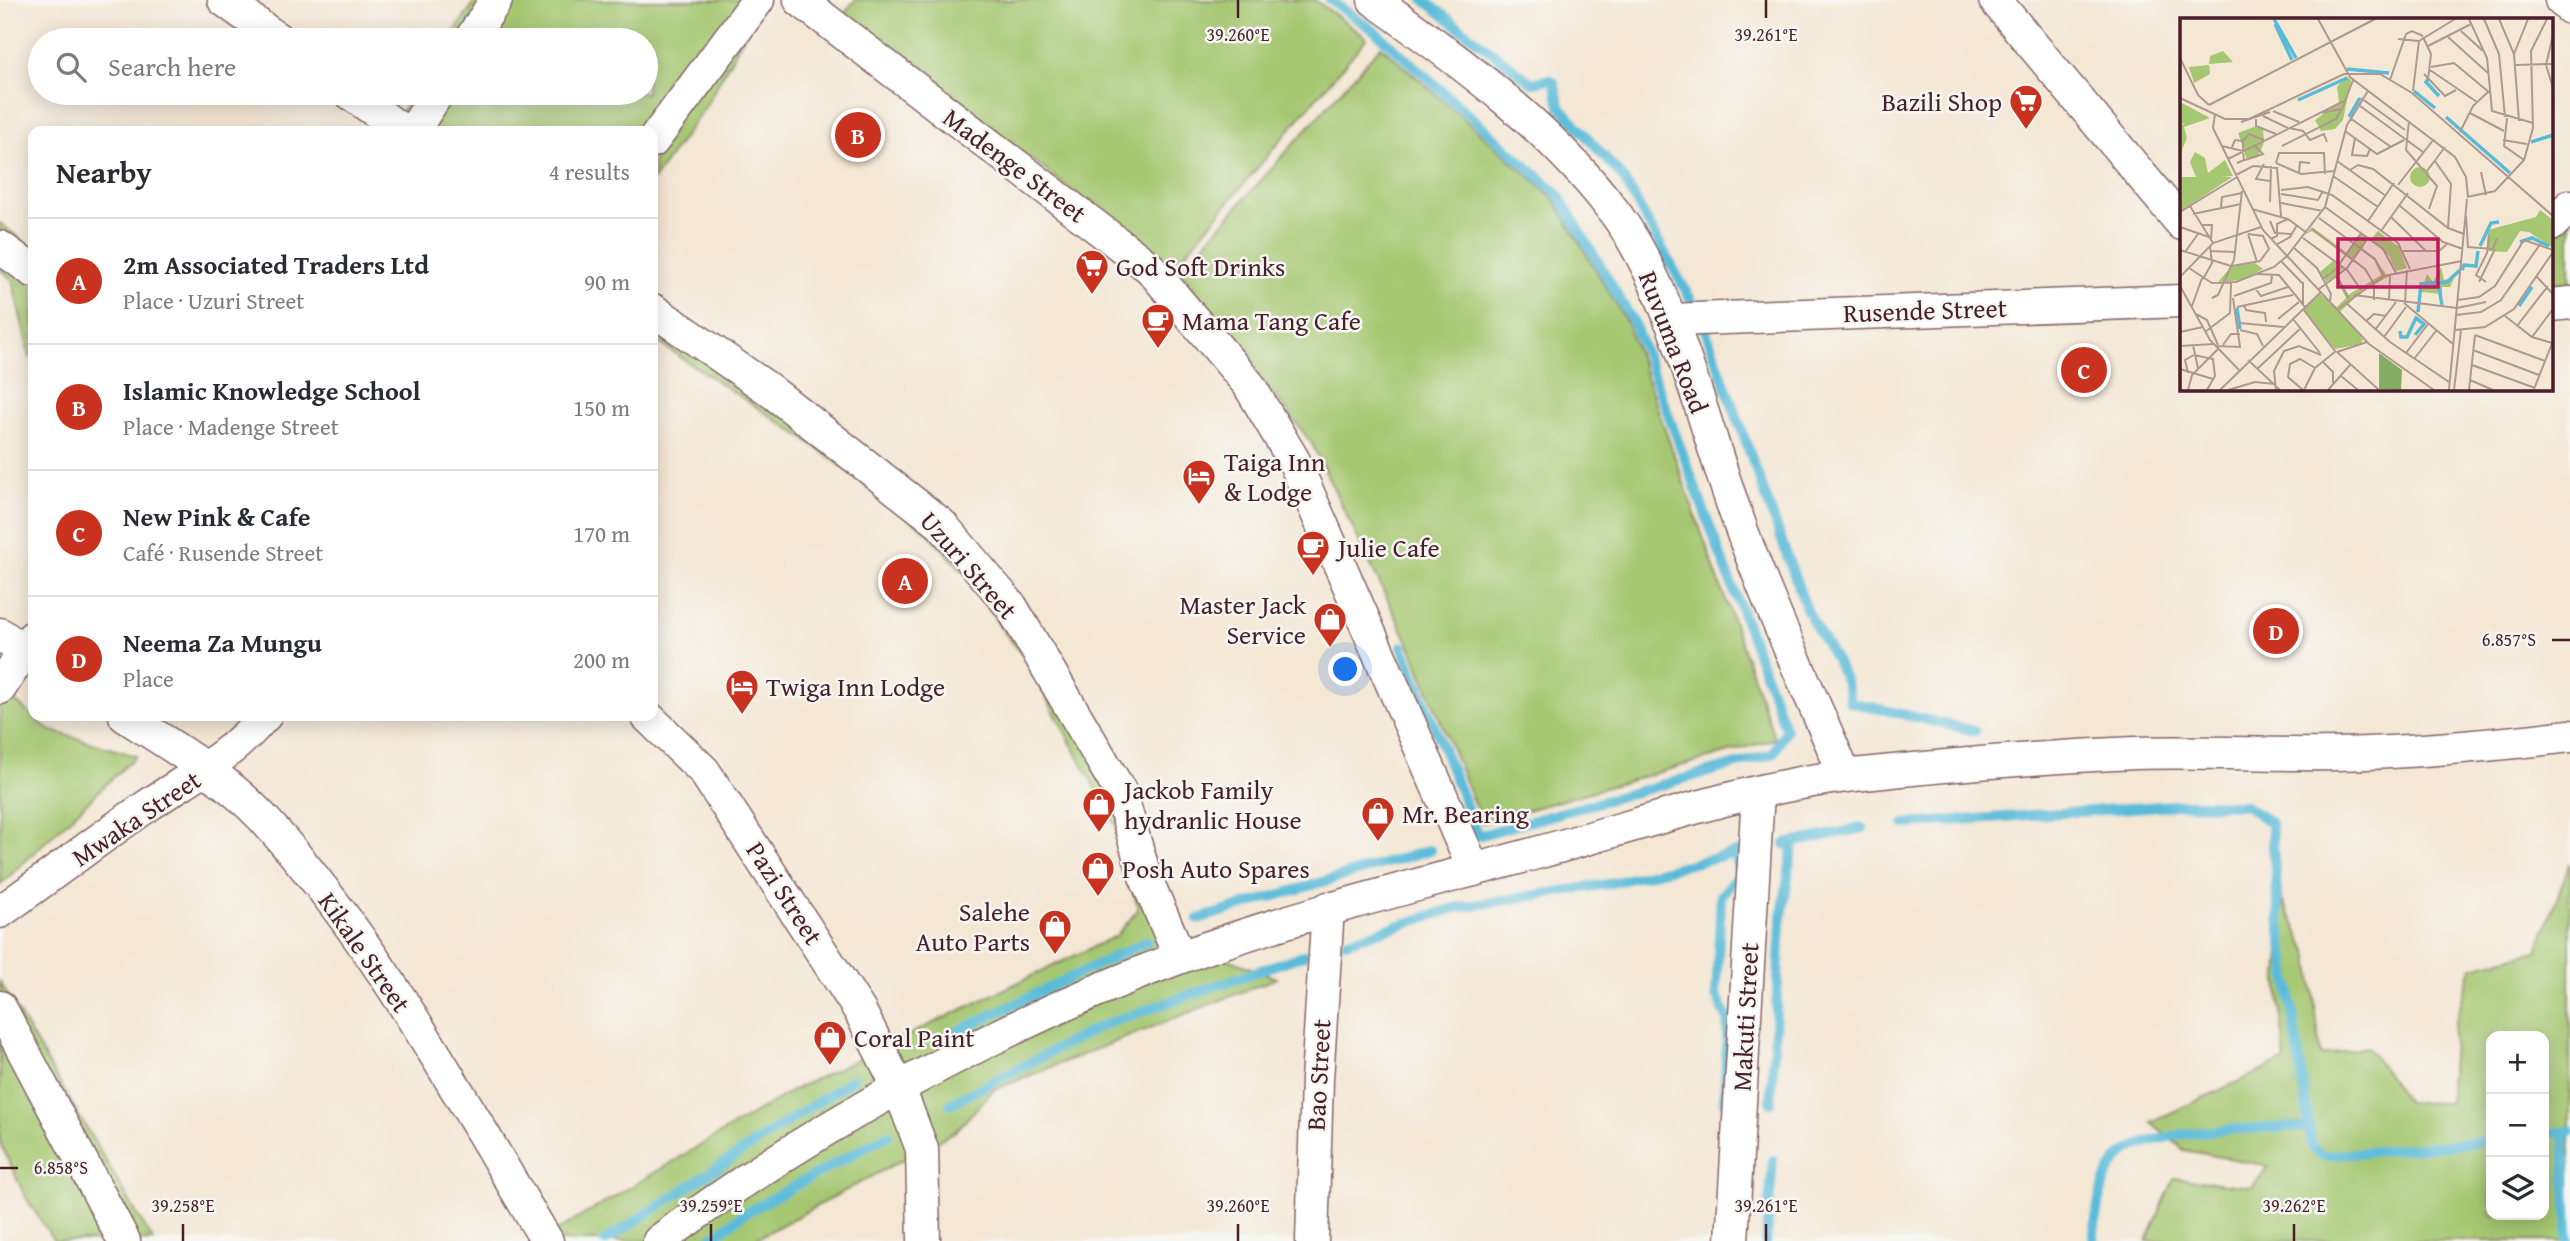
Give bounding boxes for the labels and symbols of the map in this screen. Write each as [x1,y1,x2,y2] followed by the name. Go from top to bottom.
[2180,18,2552,390] inset map
[1206,21,1270,48] text: 39.260°E
[1734,21,1798,48] text: 39.261°E
[1881,82,2002,121] place label: Bazili Shop
[2007,82,2045,131] supermarket icon: Bazili Shop
[935,98,1095,232] street label: Madenge Street
[835,109,881,161] pin: B
[1073,247,1111,296] supermarket icon: God Soft Drinks
[1116,247,1285,286] place label: God Soft Drinks
[1629,265,1719,419] street label: Ruvuma Road
[1843,288,2007,332] street label: Rusende Street
[1139,301,1177,350] cafe icon: Mama Tang Cafe
[1182,301,1361,340] place label: Mama Tang Cafe
[2061,344,2107,396] pin: C
[1224,442,1326,511] place label: Taiga Inn & Lodge
[1180,457,1218,506] hotel icon: Taiga Inn & Lodge
[911,502,1027,628] street label: Uzuri Street
[1294,528,1332,577] cafe icon: Julie Cafe
[1335,528,1440,567] place label: Julie Cafe
[882,555,928,607] pin: A
[1179,585,1307,654] place label: Master Jack Service
[1311,600,1349,649] shop icon: Master Jack Service
[2253,605,2299,657] pin: D
[2482,626,2536,653] text: 6.857°S
[1328,652,1362,686] your location
[723,667,761,716] hotel icon: Twiga Inn Lodge
[766,667,945,706] place label: Twiga Inn Lodge
[63,760,209,876] street label: Mwaka Street
[1121,770,1302,839] place label: Jackob Family hydranlic House
[1080,785,1118,834] shop icon: Jackob Family hydranlic House
[1359,794,1397,843] shop icon: Mr. Bearing
[1402,794,1529,833] place label: Mr. Bearing
[737,834,833,952] street label: Pazi Street
[1079,849,1117,898] shop icon: Posh Auto Spares
[1122,849,1310,888] place label: Posh Auto Spares
[309,884,421,1020] street label: Kikale Street
[916,892,1030,961] place label: Salehe Auto Parts
[1036,907,1074,956] shop icon: Salehe Auto Parts
[1722,942,1768,1092] street label: Makuti Street
[811,1018,849,1067] shop icon: Coral Paint
[854,1018,975,1057] place label: Coral Paint
[1296,1018,1340,1132] street label: Bao Street
[34,1154,88,1181] text: 6.858°S
[151,1192,215,1219] text: 39.258°E
[679,1192,743,1219] text: 39.259°E
[1206,1192,1270,1219] text: 39.260°E
[1734,1192,1798,1219] text: 39.261°E
[2262,1192,2326,1219] text: 39.262°E

